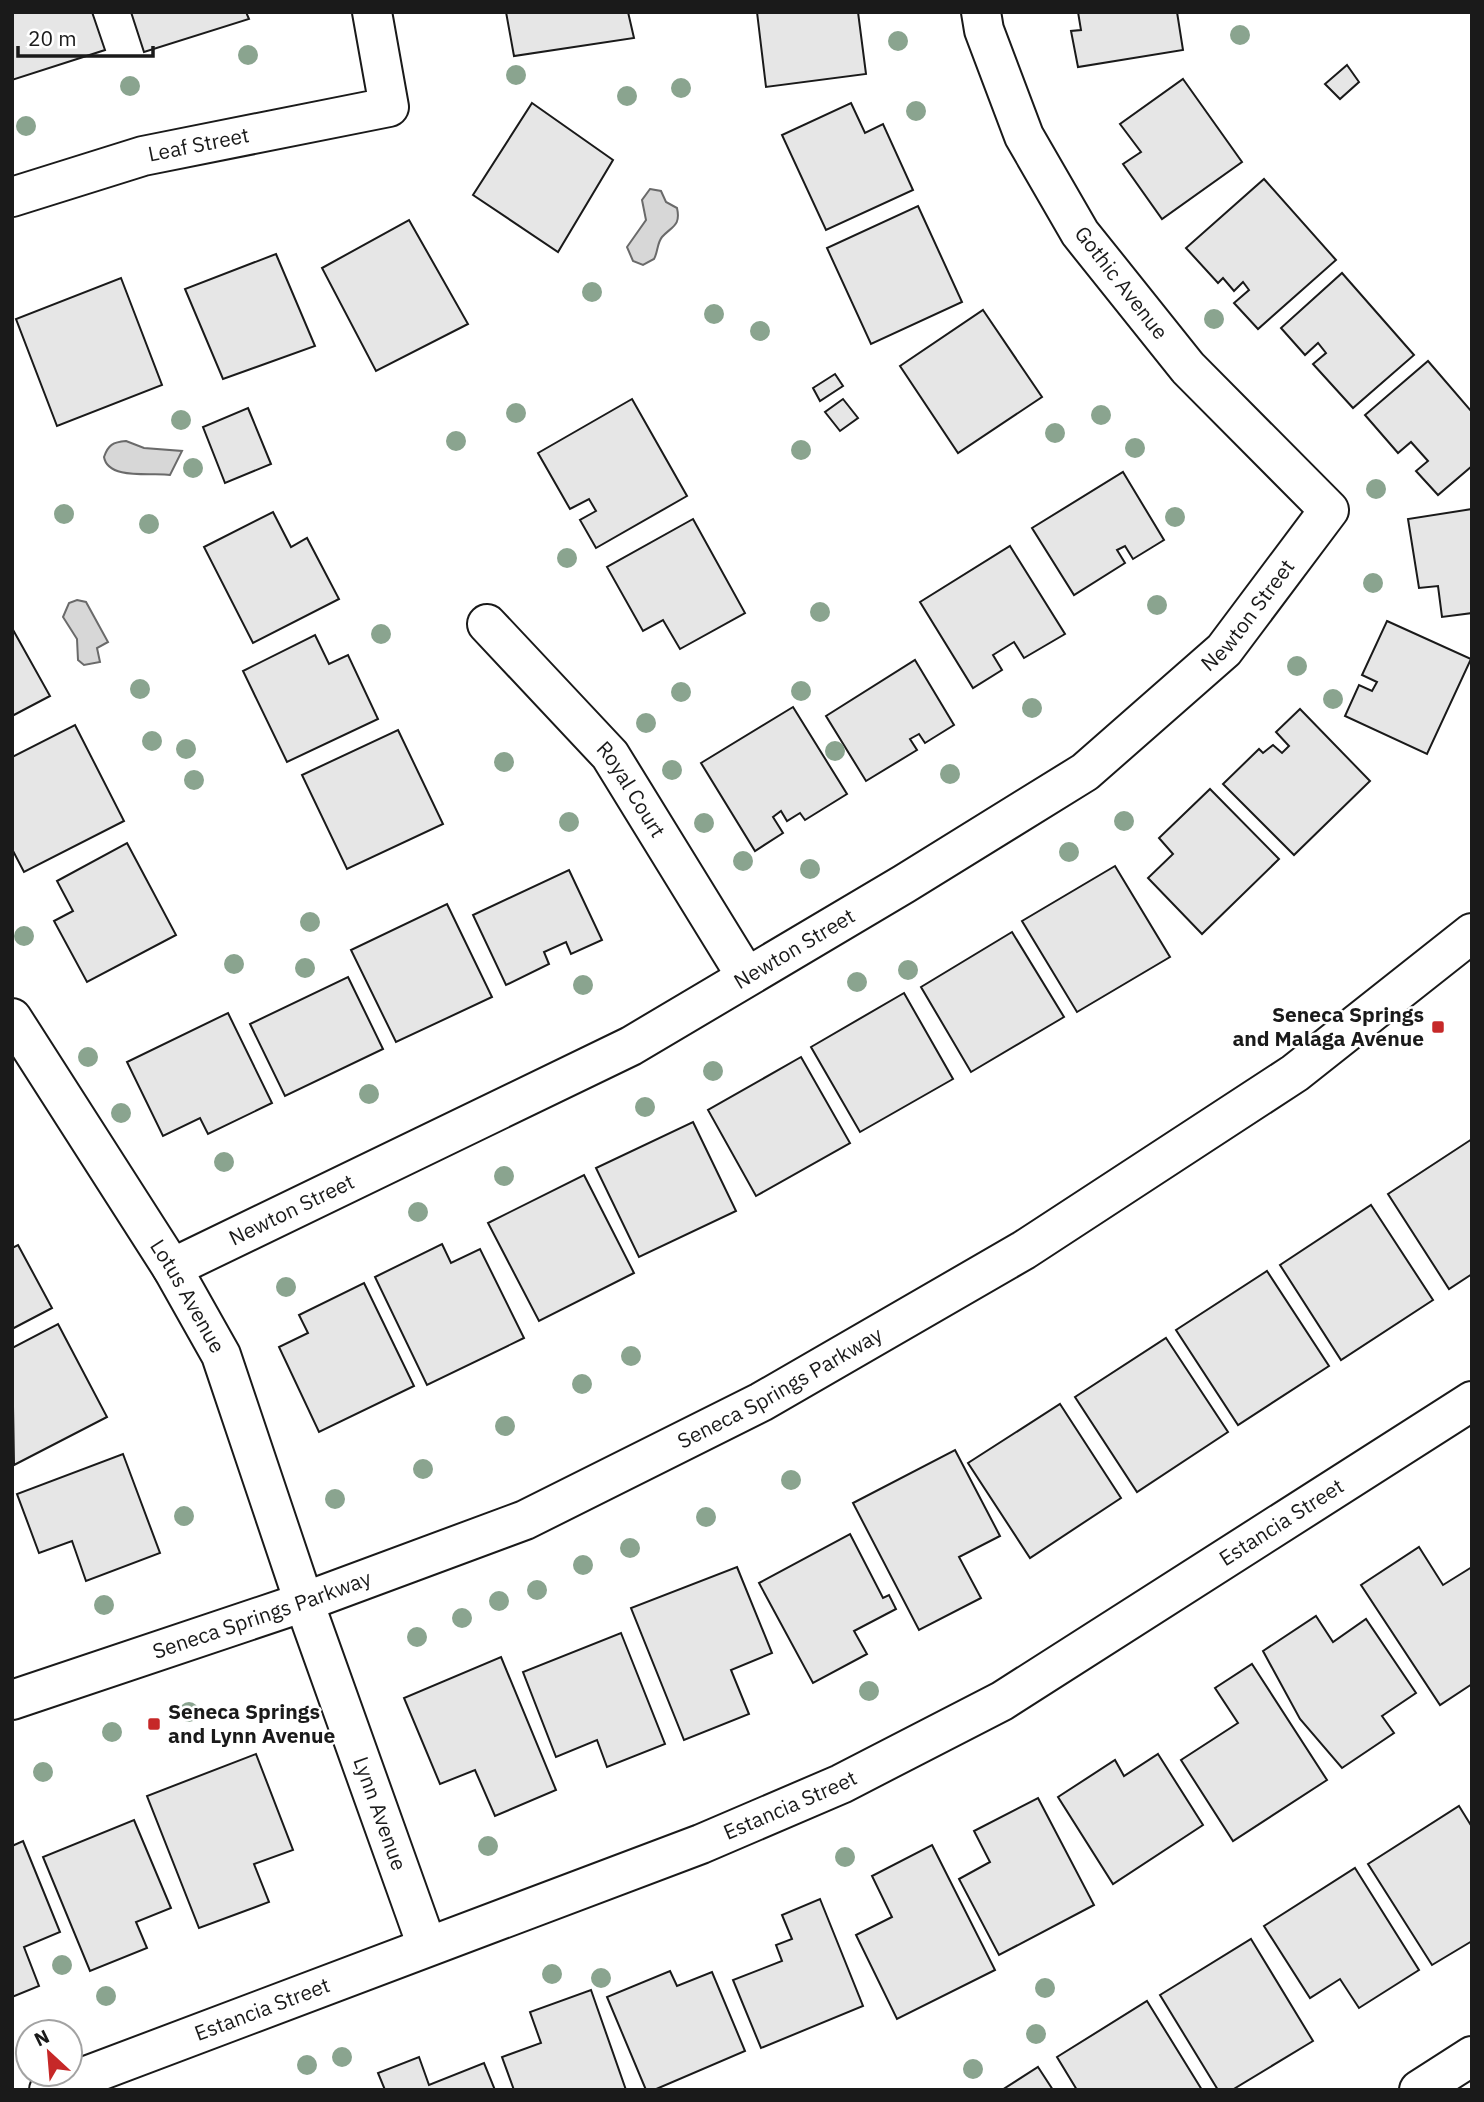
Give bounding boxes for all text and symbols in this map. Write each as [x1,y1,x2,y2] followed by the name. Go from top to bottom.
[18,14,152,58] scale bar
[28,24,77,52] text: 20 m
[145,120,251,168] street label: Leaf Street
[1069,220,1175,345] street label: Gothic Avenue
[1194,553,1300,677] street label: Newton Street
[591,734,672,842] street label: Royal Court
[728,901,860,995] street label: Newton Street
[1232,1000,1424,1052] place label: Seneca Springs and Malaga Avenue
[1430,1019,1446,1035] marker: Seneca Springs and Malaga Avenue
[224,1167,359,1251] street label: Newton Street
[144,1234,232,1358] street label: Lotus Avenue
[673,1320,888,1455] street label: Seneca Springs Parkway
[1213,1472,1349,1572] street label: Estancia Street
[149,1563,375,1665] street label: Seneca Springs Parkway
[168,1697,336,1749] place label: Seneca Springs and Lynn Avenue
[146,1716,162,1732] marker: Seneca Springs and Lynn Avenue
[347,1752,414,1874] street label: Lynn Avenue
[719,1763,861,1846] street label: Estancia Street
[190,1970,334,2047] street label: Estancia Street
[14,2018,84,2088] north arrow
[30,2024,53,2052] text: N

